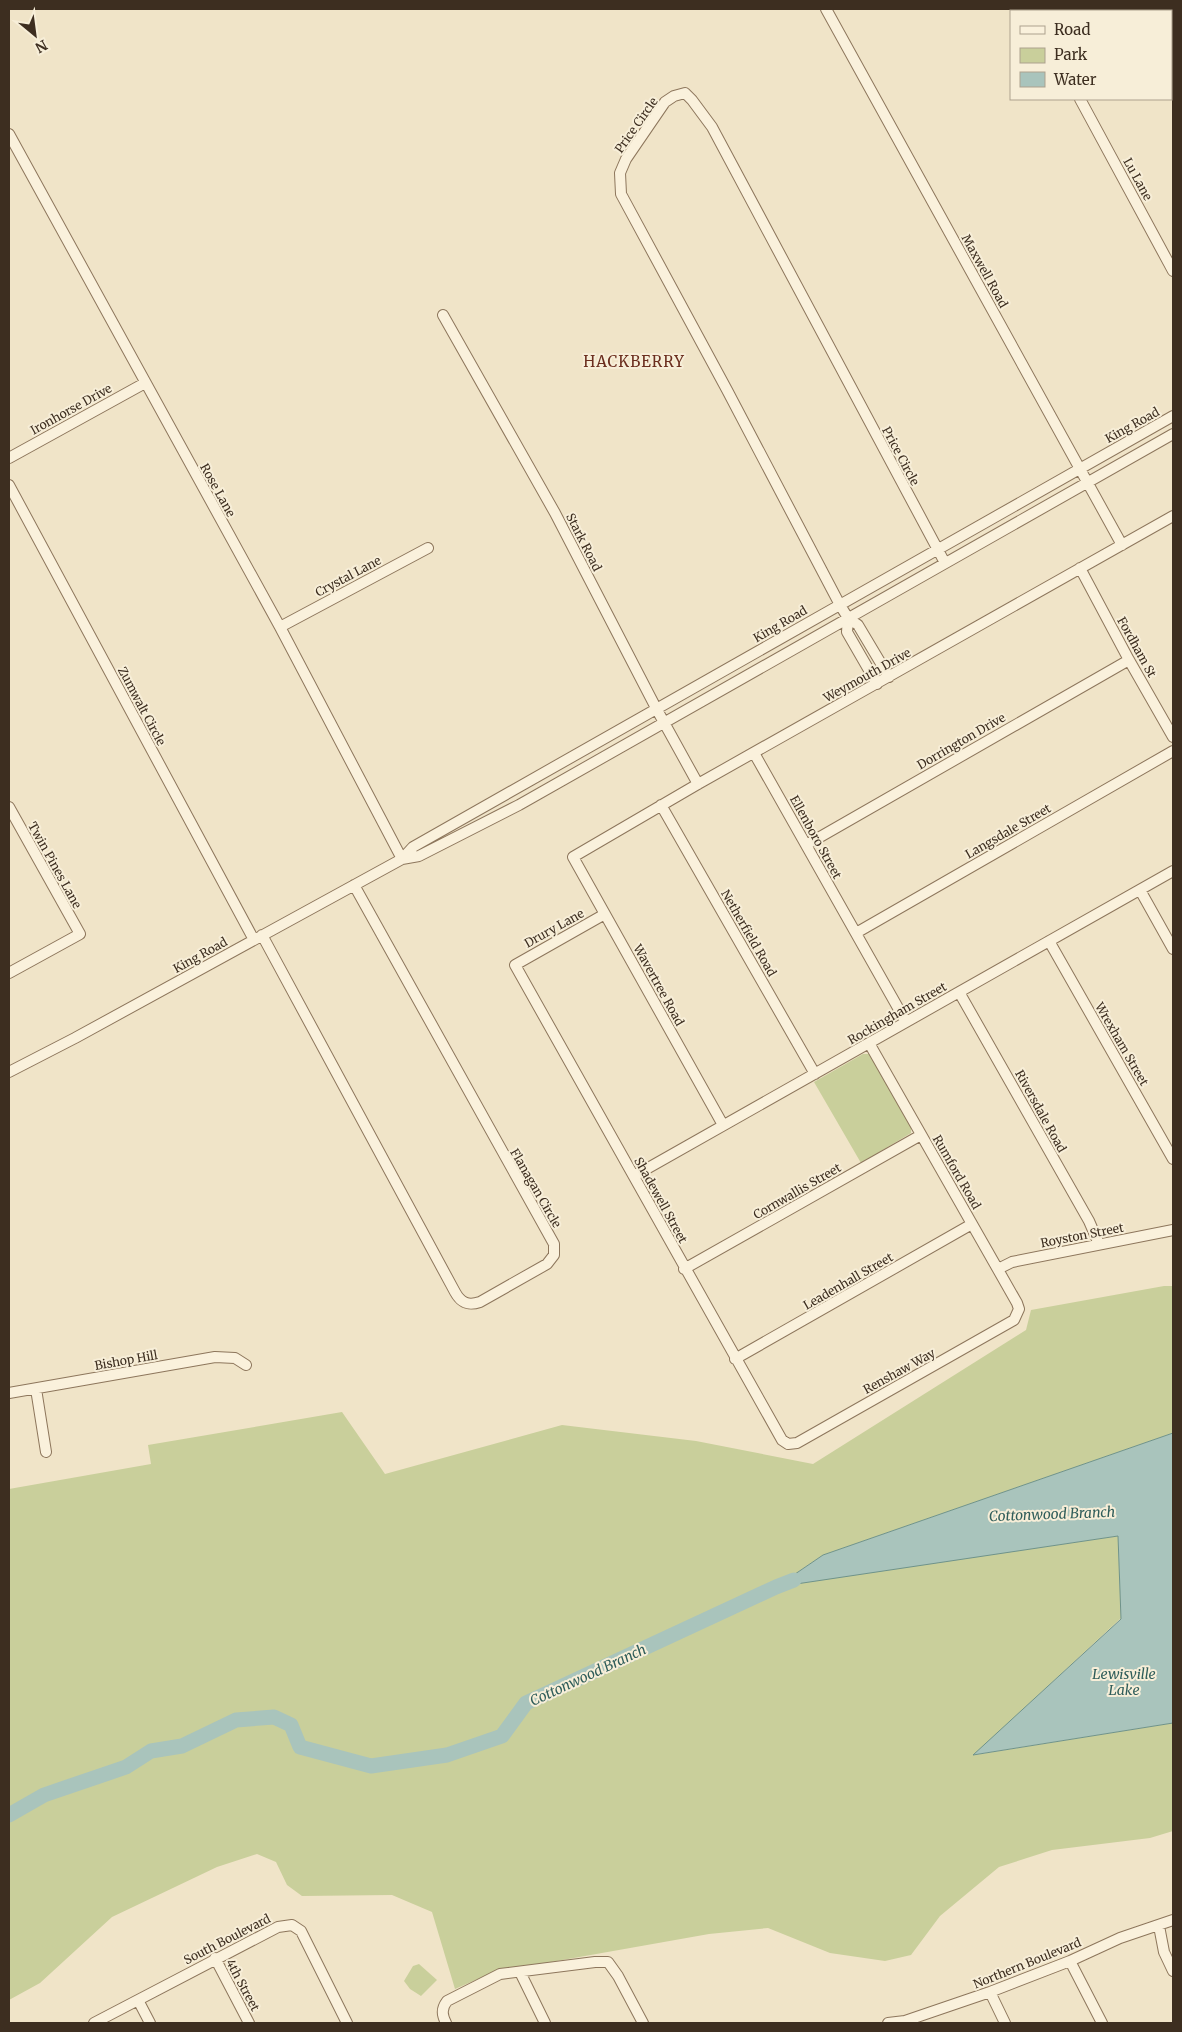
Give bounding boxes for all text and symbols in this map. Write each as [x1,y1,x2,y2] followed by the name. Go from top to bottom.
[10,10,60,60] north arrow
[1010,10,1172,100] legend
[1054,20,1090,39] text: Road
[32,36,51,57] text: N
[1054,45,1088,64] text: Park
[1053,70,1097,89] text: Water
[611,94,661,156] street label: Price Circle
[1120,155,1156,203] street label: Lu Lane
[959,232,1011,310] street label: Maxwell Road
[583,352,685,371] district label: HACKBERRY
[28,380,114,438] street label: Ironhorse Drive
[1102,404,1162,446] street label: King Road
[879,424,923,488] street label: Price Circle
[197,461,239,519] street label: Rose Lane
[563,511,605,573] street label: Stark Road
[313,552,383,600] street label: Crystal Lane
[750,603,810,645] street label: King Road
[1114,614,1160,680] street label: Fordham St
[820,645,913,706] street label: Weymouth Drive
[115,664,169,748] street label: Zumwalt Circle
[914,710,1008,772] street label: Dorrington Drive
[787,793,845,882] street label: Ellenboro Street
[963,800,1054,862] street label: Langsdale Street
[25,819,85,911] street label: Twin Pines Lane
[718,887,780,979] street label: Netherfield Road
[522,905,586,951] street label: Drury Lane
[170,934,230,976] street label: King Road
[630,941,688,1028] street label: Wavertree Road
[845,978,949,1047] street label: Rockingham Street
[1092,999,1152,1088] street label: Wrexham Street
[1012,1067,1070,1155] street label: Riversdale Road
[930,1132,984,1212] street label: Rumford Road
[507,1146,565,1230] street label: Flanagan Circle
[631,1154,691,1246] street label: Shadewell Street
[750,1160,844,1222] street label: Cornwallis Street
[1039,1220,1125,1250] street label: Royston Street
[801,1249,896,1313] street label: Leadenhall Street
[860,1345,938,1397] street label: Renshaw Way
[93,1347,159,1373] street label: Bishop Hill
[989,1503,1115,1525] water label: Cottonwood Branch
[527,1640,649,1710] water label: Cottonwood Branch
[1092,1665,1156,1699] water label: Lewisville Lake
[181,1911,273,1967] street label: South Boulevard
[971,1935,1083,1991] street label: Northern Boulevard
[223,1956,263,2014] street label: 4th Street

